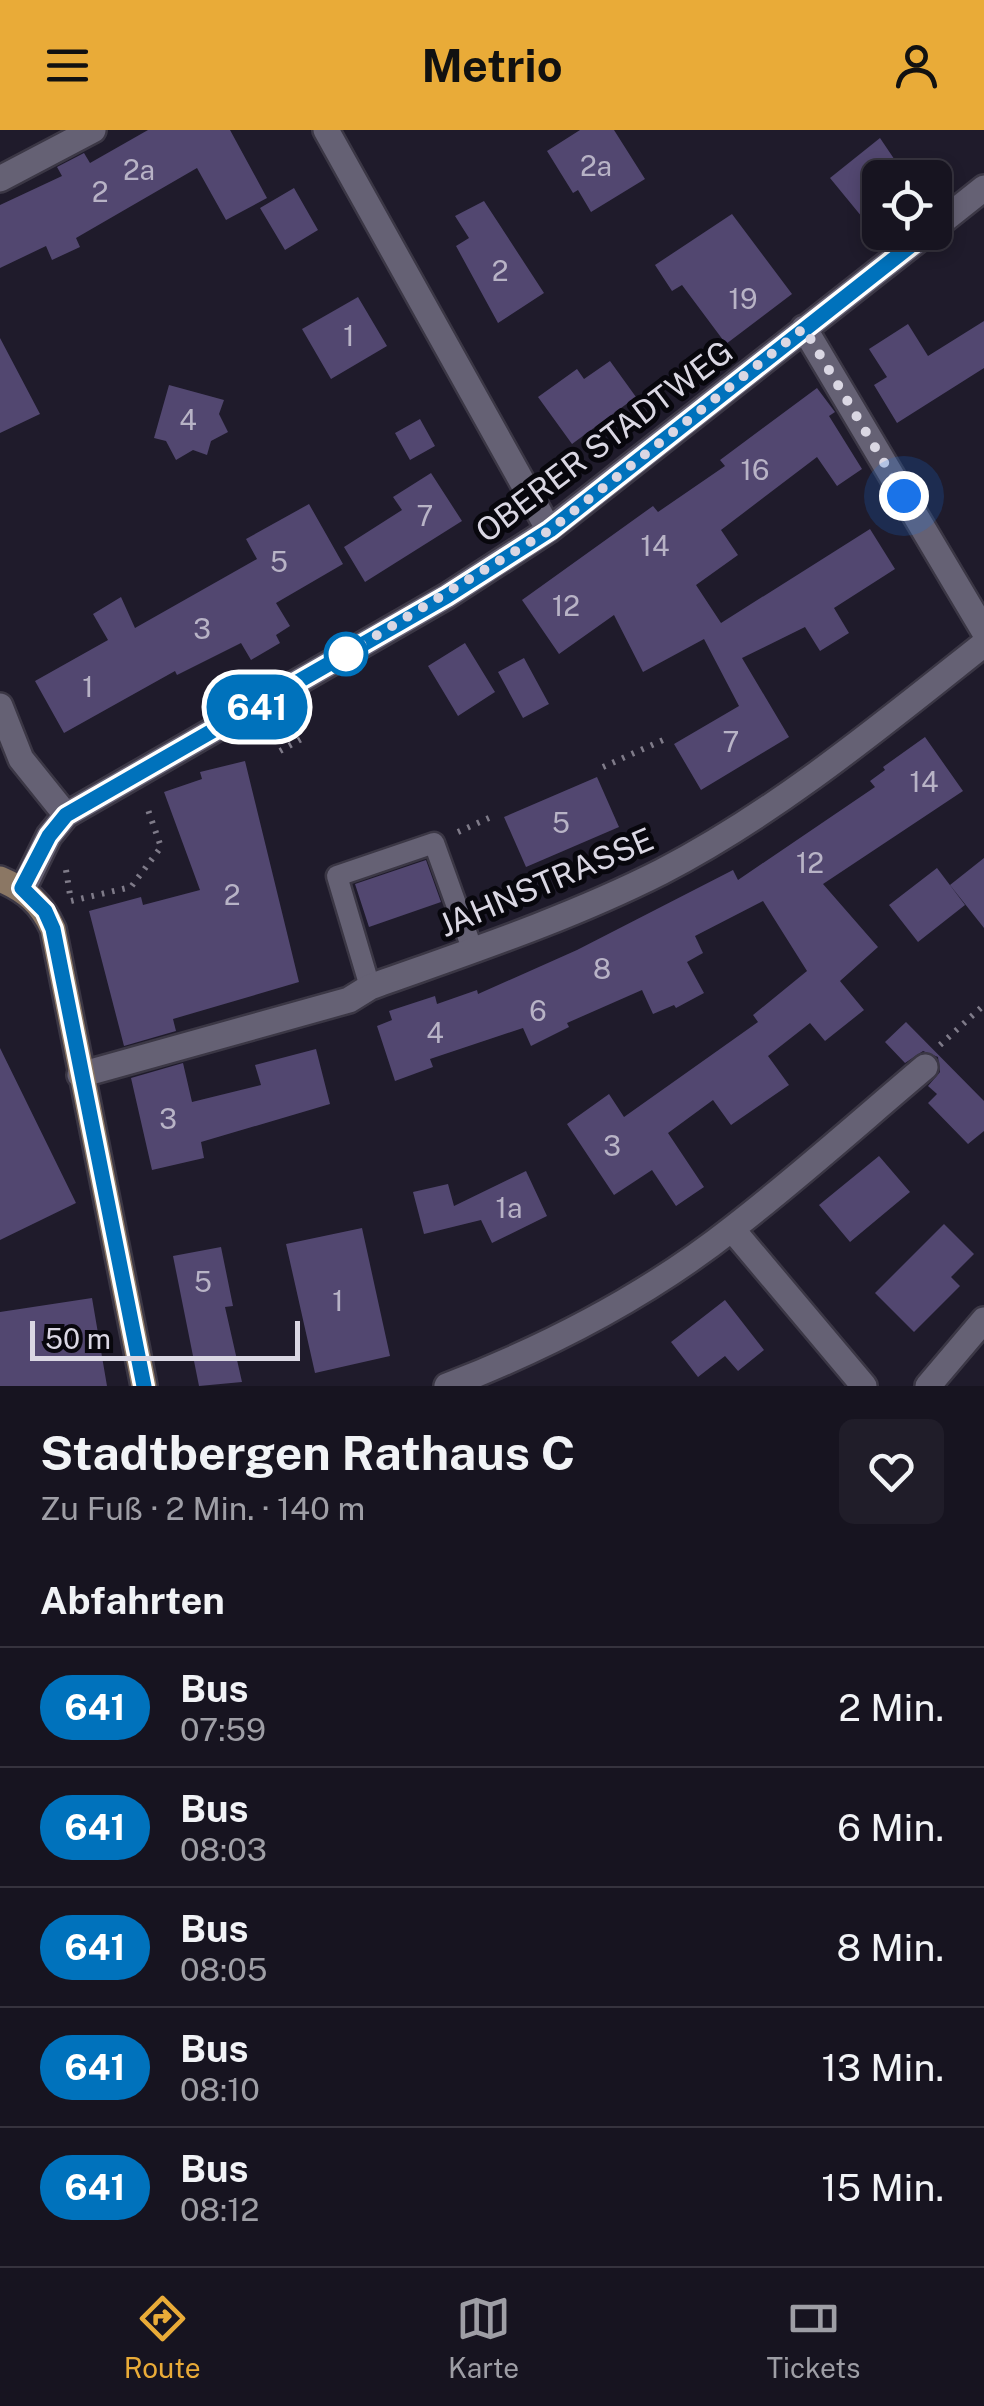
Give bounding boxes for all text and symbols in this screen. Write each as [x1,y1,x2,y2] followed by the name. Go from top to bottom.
[40,38,95,93] icon: menu
[889,38,944,93] icon: person
[421,39,563,92] text: Metrio
[580,149,612,182] house number: 2a
[123,153,155,186] house number: 2a
[862,160,952,250] map controls
[862,160,952,250] button: locate
[92,175,108,208] house number: 2
[492,254,508,287] house number: 2
[729,282,757,315] house number: 19
[343,319,355,352] house number: 1
[468,333,740,549] street label: OBERER STADTWEG
[179,403,197,436] house number: 4
[741,453,769,486] house number: 16
[879,471,929,521] your location
[417,499,433,532] house number: 7
[641,529,670,562] house number: 14
[270,545,288,578] house number: 5
[552,589,580,622] house number: 12
[193,612,211,645] house number: 3
[325,633,367,675] unlabelled marker
[82,670,94,703] house number: 1
[200,674,314,740] line badge: 641
[227,687,287,728] text: 641
[723,725,739,758] house number: 7
[910,765,939,798] house number: 14
[552,806,570,839] house number: 5
[433,820,659,944] street label: JAHNSTRASSE
[796,846,824,879] house number: 12
[224,878,240,911] house number: 2
[593,952,611,985] house number: 8
[529,994,547,1027] house number: 6
[426,1016,444,1049] house number: 4
[159,1102,177,1135] house number: 3
[603,1129,621,1162] house number: 3
[496,1191,522,1224] house number: 1a
[194,1265,212,1298] house number: 5
[332,1284,344,1317] house number: 1
[30,1316,300,1360] scale bar
[45,1322,111,1355] text: 50 m
[839,1419,944,1524] button: heart
[40,1424,575,1481] text: Stadtbergen Rathaus C
[40,1490,365,1527] text: Zu Fuß · 2 Min. · 140 m
[40,1578,225,1623] text: Abfahrten
[180,1666,249,1711] text: Bus
[838,1685,944,1730] text: 2 Min.
[65,1687,125,1728] text: 641
[180,1711,266,1748] text: 07:59
[180,1786,249,1831] text: Bus
[837,1805,944,1850] text: 6 Min.
[65,1807,125,1848] text: 641
[180,1831,267,1868] text: 08:03
[180,1906,249,1951] text: Bus
[836,1925,944,1970] text: 8 Min.
[65,1927,125,1968] text: 641
[180,1951,267,1988] text: 08:05
[180,2026,249,2071] text: Bus
[822,2045,944,2090] text: 13 Min.
[65,2047,125,2088] text: 641
[180,2071,260,2108] text: 08:10
[180,2146,249,2191] text: Bus
[821,2165,944,2210] text: 15 Min.
[65,2167,125,2208] text: 641
[180,2191,259,2228] text: 08:12
[124,2291,201,2384] tab: Route
[448,2291,519,2384] tab: Karte
[766,2291,860,2384] tab: Tickets

